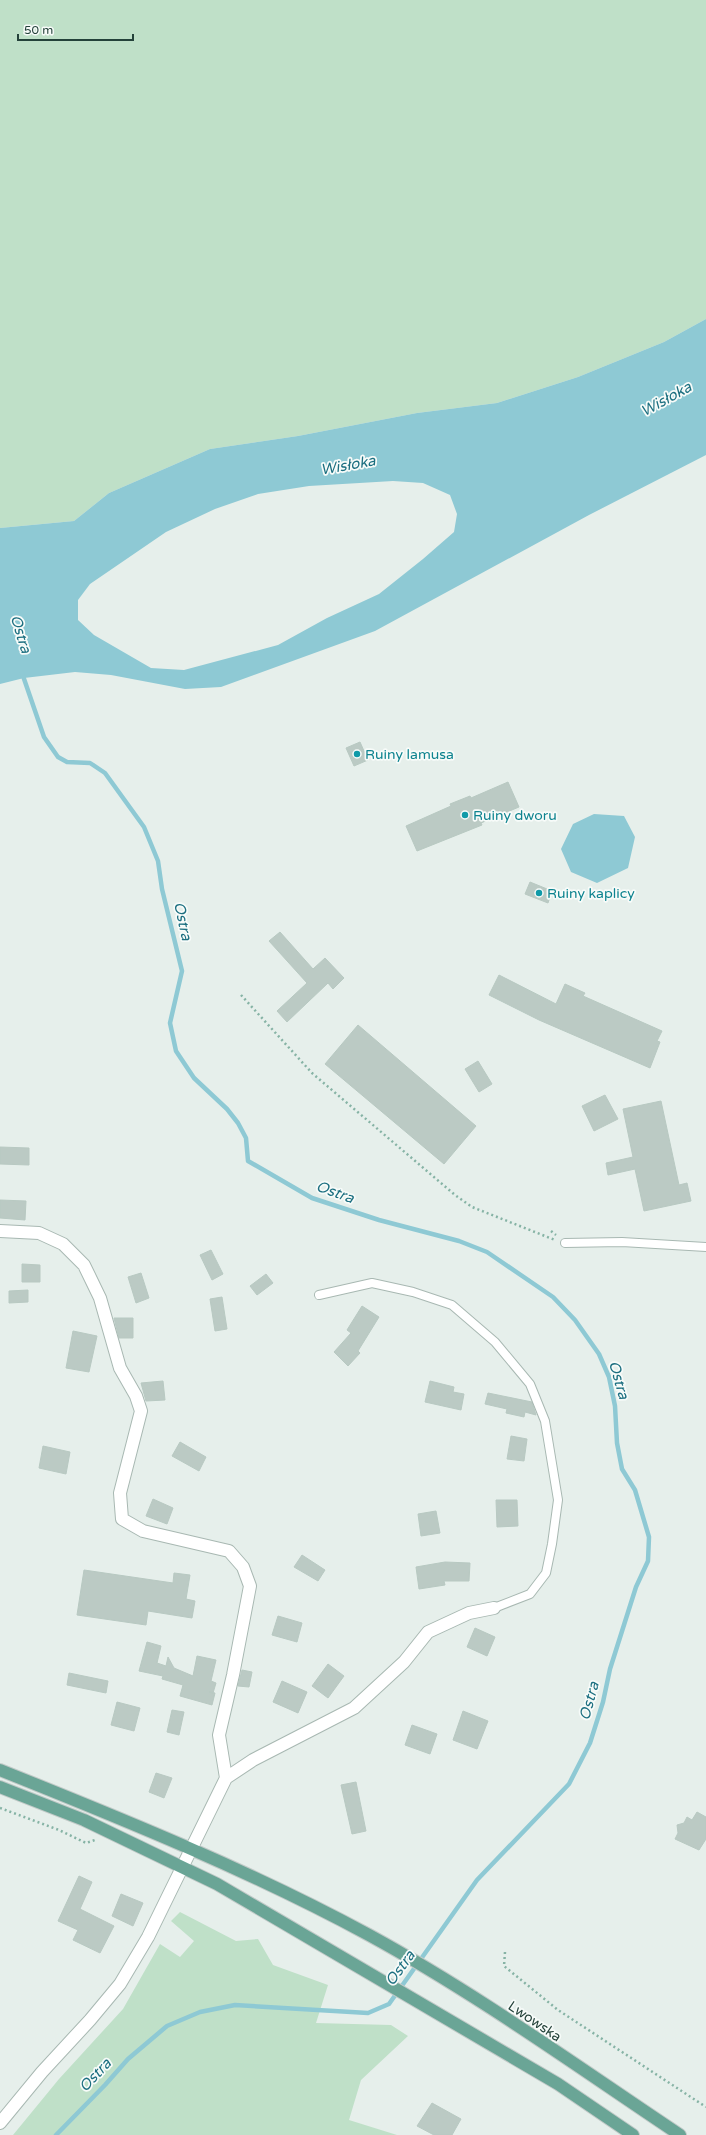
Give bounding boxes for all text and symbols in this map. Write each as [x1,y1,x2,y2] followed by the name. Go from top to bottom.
[18,16,133,42] scale bar
[24,23,53,37] text: 50 m
[637,377,695,420] water label: Wisłoka
[319,451,377,479] water label: Wisłoka
[7,613,35,656] water label: Ostra
[365,746,454,763] place label: Ruiny lamusa
[352,749,362,759] marker: Ruiny lamusa
[473,807,557,824] place label: Ruiny dworu
[460,810,470,820] marker: Ruiny dworu
[547,885,635,902] place label: Ruiny kaplicy
[534,888,544,898] marker: Ruiny kaplicy
[170,900,196,943] water label: Ostra
[314,1177,357,1207] water label: Ostra
[605,1359,633,1402] water label: Ostra
[575,1679,603,1722] water label: Ostra
[381,1946,419,1989] water label: Ostra
[505,1997,565,2045] street label: Lwowska
[75,2054,115,2095] water label: Ostra

